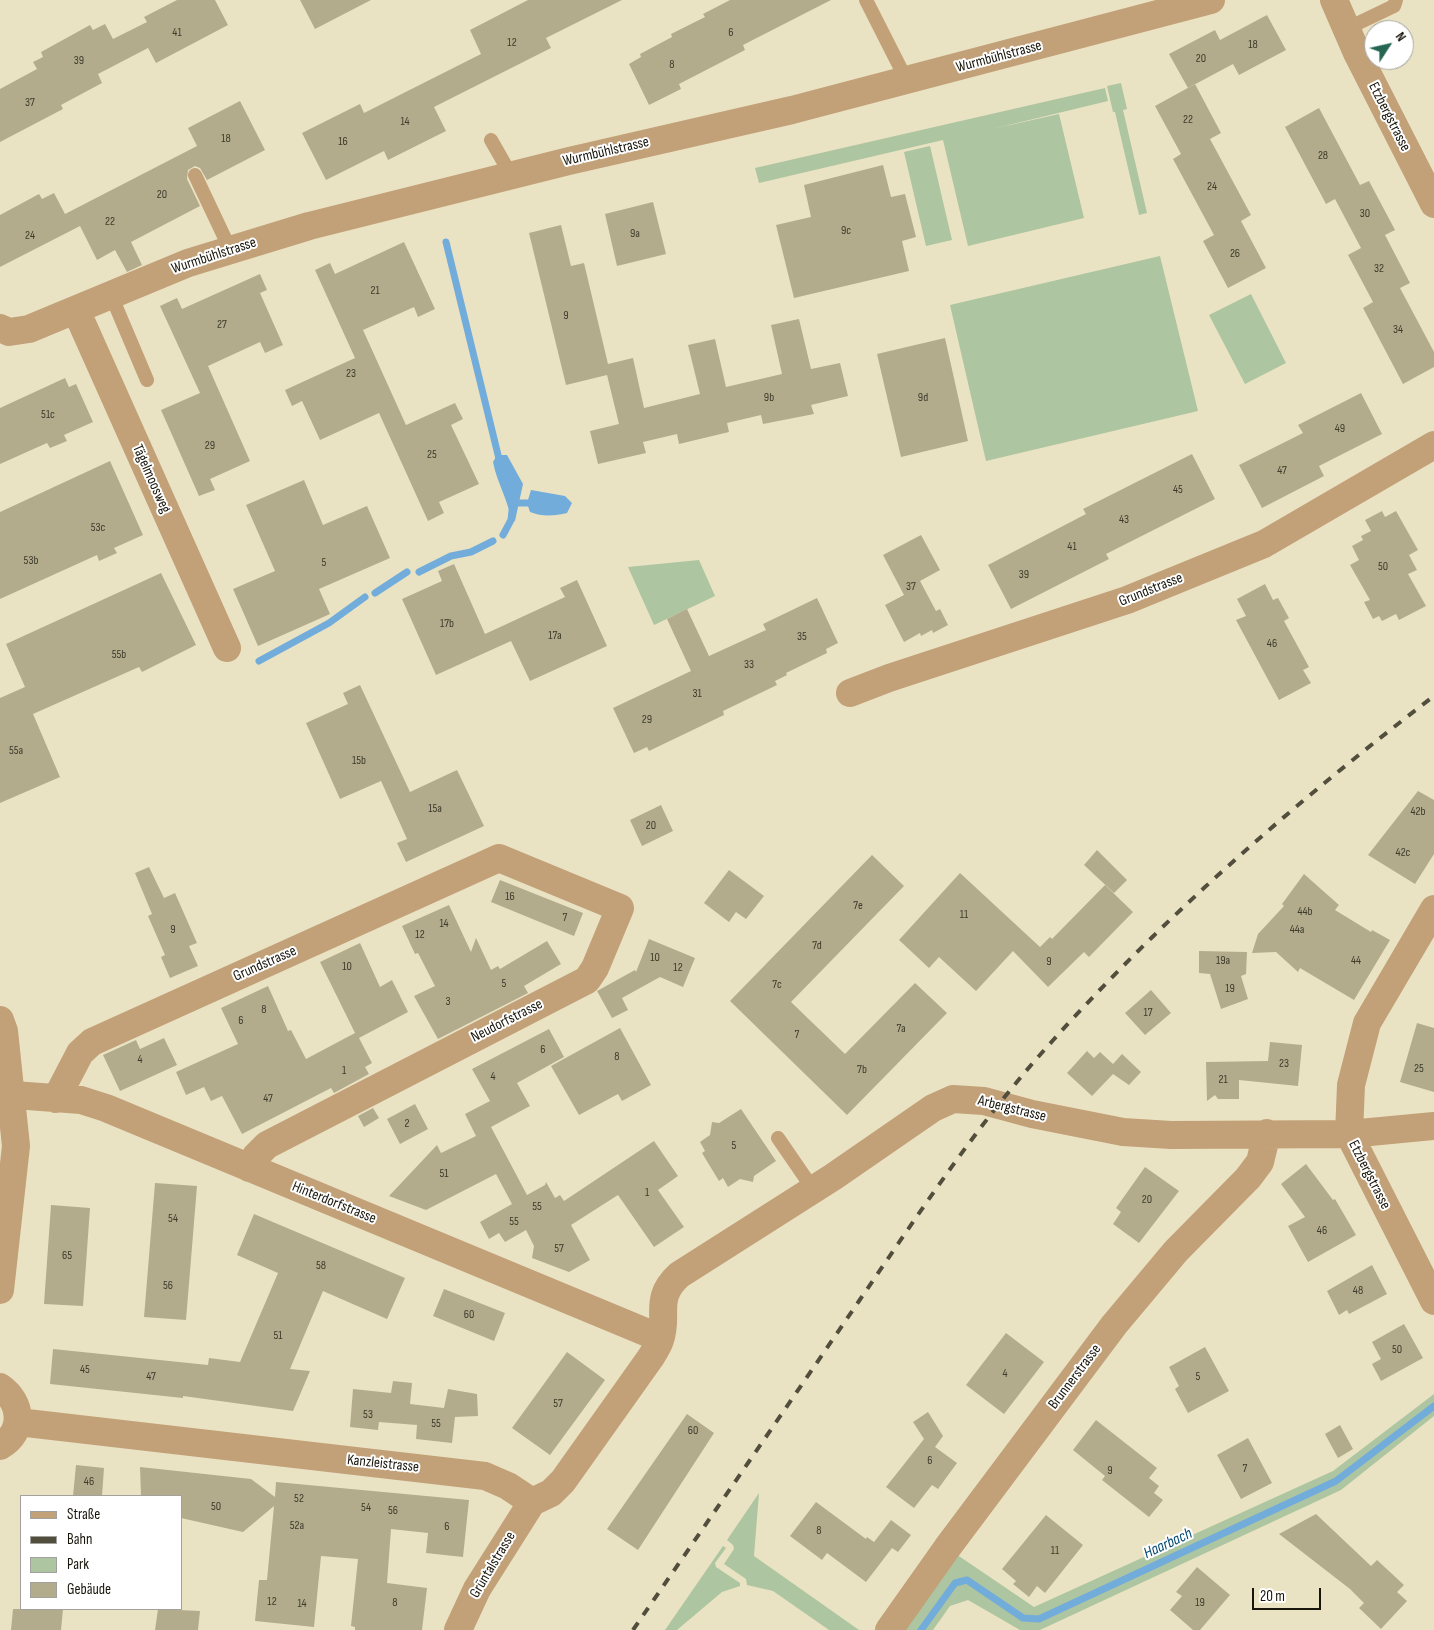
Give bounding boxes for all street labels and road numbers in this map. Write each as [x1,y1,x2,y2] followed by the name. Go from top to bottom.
[954,37,1044,77] street label: Wurmbühlstrasse
[1364,80,1414,154] street label: Etzbergstrasse
[561,133,651,171] street label: Wurmbühlstrasse
[169,234,259,278] street label: Wurmbühlstrasse
[128,442,174,516] street label: Tägelmoosweg
[1116,569,1186,611] street label: Grundstrasse
[231,942,299,986] street label: Grundstrasse
[468,995,546,1047] street label: Neudorfstrasse
[976,1092,1048,1126] street label: Arbergstrasse
[1344,1138,1394,1212] street label: Etzbergstrasse
[289,1178,379,1228] street label: Hinterdorfstrasse
[1045,1341,1105,1413] street label: Brunnerstrasse
[346,1451,420,1477] street label: Kanzleistrasse
[466,1529,520,1601] street label: Grüntalstrasse

